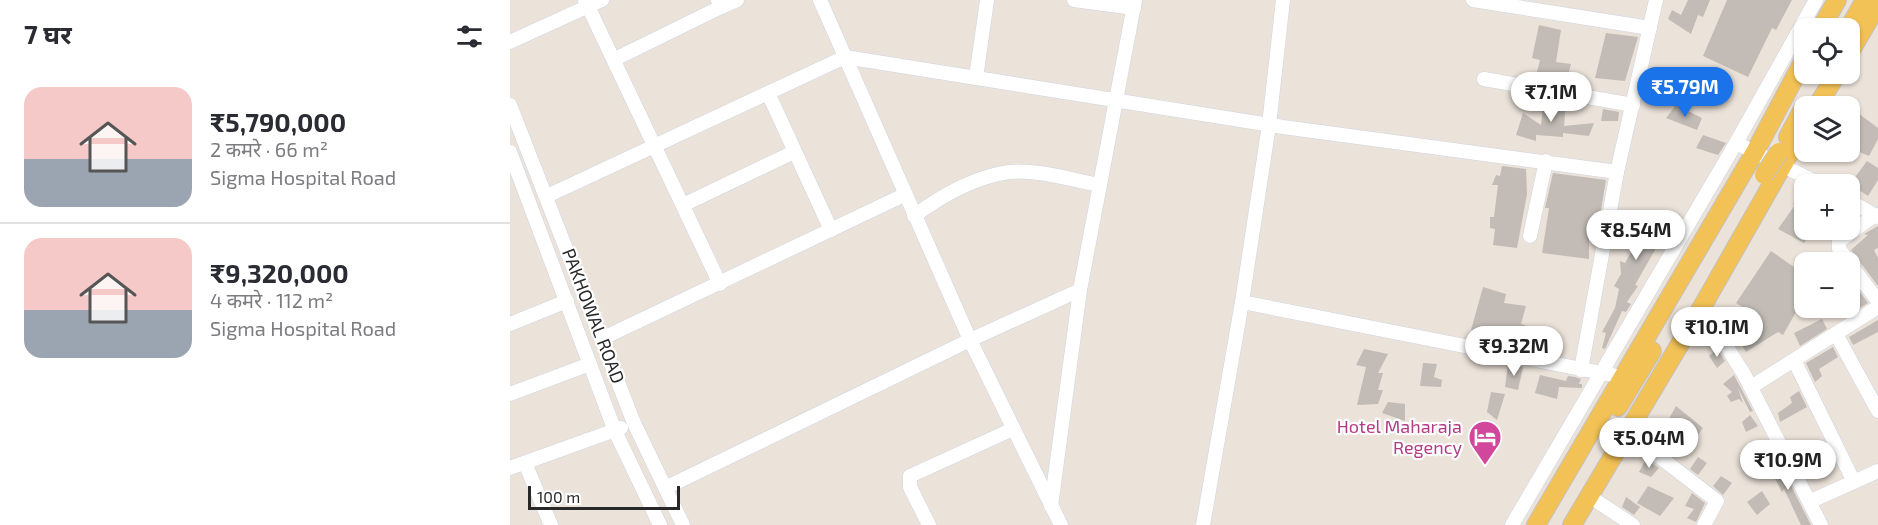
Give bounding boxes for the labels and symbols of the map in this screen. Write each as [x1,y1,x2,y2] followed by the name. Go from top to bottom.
[1636,67,1734,118] pin: ₹5.79M
[1509,72,1593,123] pin: ₹7.1M
[1587,210,1685,261] pin: ₹8.54M
[558,245,630,386] street label: PAKHOWAL ROAD
[1668,307,1766,358] pin: ₹10.1M
[1465,326,1563,377] pin: ₹9.32M
[1337,415,1462,458] place label: Hotel Maharaja Regency
[1600,418,1698,469] pin: ₹5.04M
[1467,419,1503,466] hotel icon: Hotel Maharaja Regency
[1739,440,1837,491] pin: ₹10.9M
[528,483,680,510] scale bar

